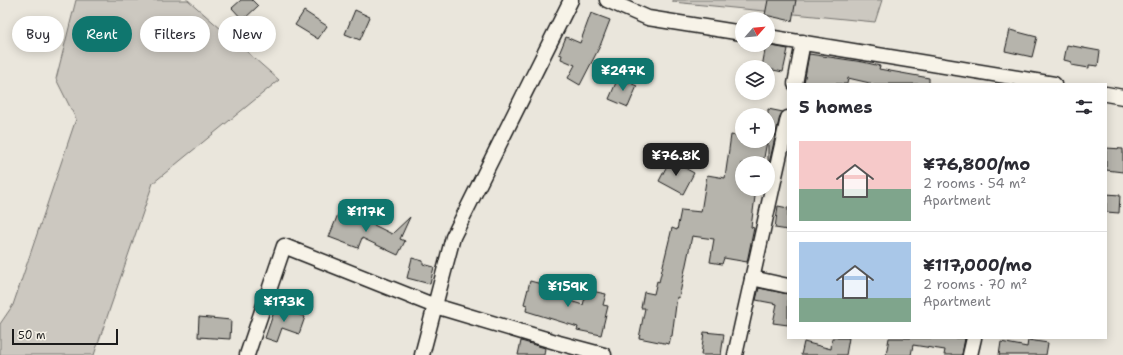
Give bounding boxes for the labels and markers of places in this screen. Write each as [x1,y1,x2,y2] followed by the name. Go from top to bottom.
[595,58,651,92] pin: ¥247K
[643,143,709,177] pin: ¥76.8K
[338,199,394,233] pin: ¥117K
[540,274,596,308] pin: ¥159K
[256,289,312,323] pin: ¥173K

